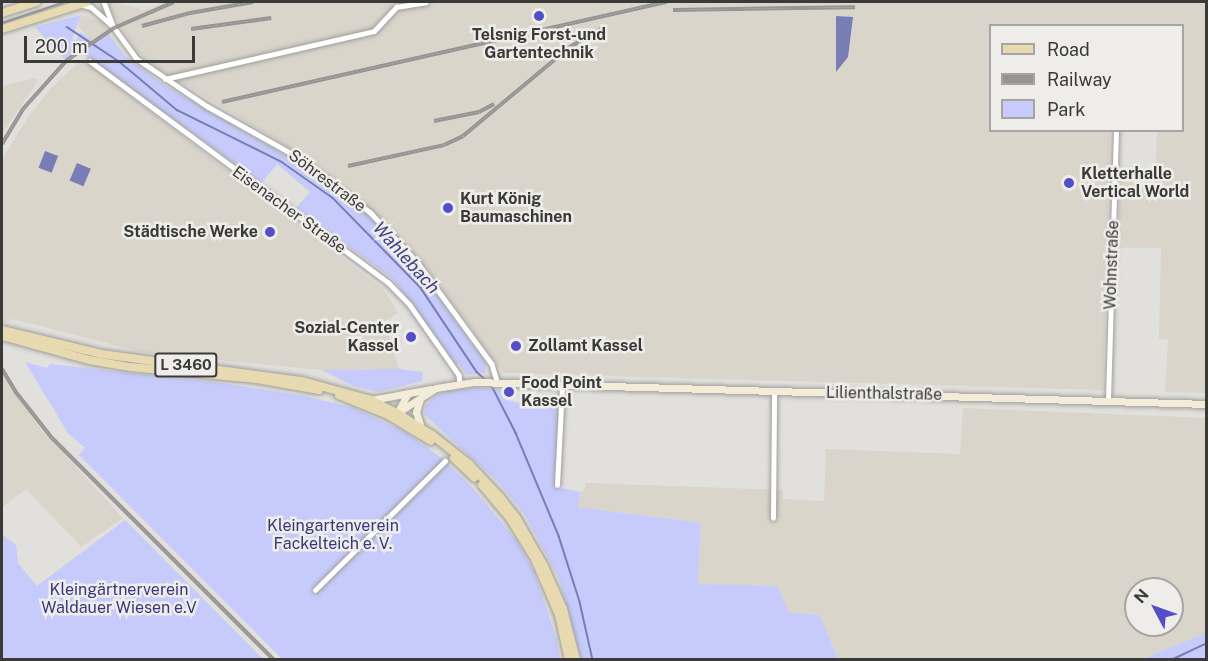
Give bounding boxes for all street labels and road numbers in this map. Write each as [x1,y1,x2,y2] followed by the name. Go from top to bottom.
[285,146,369,216] street label: Söhrestraße
[228,162,350,258] street label: Eisenacher Straße
[1101,220,1123,310] street label: Wohnstraße
[153,353,219,377] road number: L 3460
[826,383,942,405] street label: Lilienthalstraße

